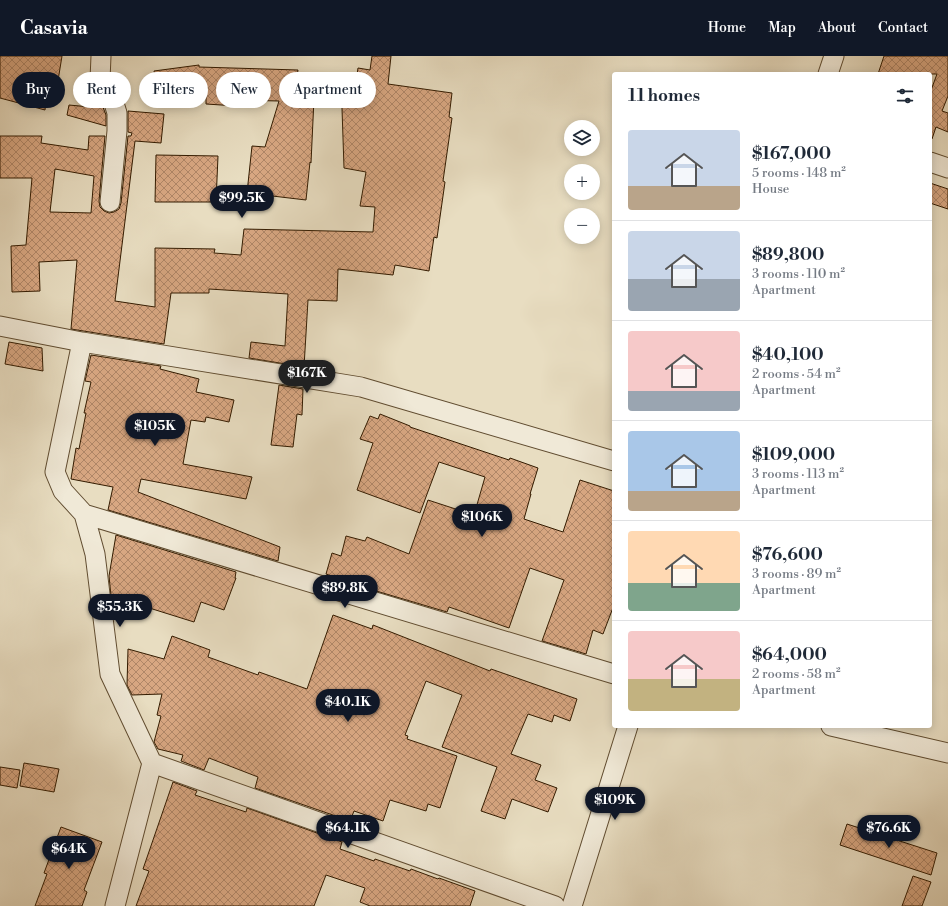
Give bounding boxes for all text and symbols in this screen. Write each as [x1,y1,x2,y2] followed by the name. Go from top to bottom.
[20,16,88,40] text: Casavia
[708,19,746,37] text: Home
[768,19,796,37] text: Map
[818,19,856,37] text: About
[878,19,928,37] text: Contact
[12,72,65,108] chip: Buy
[73,72,131,108] chip: Rent
[139,72,208,108] chip: Filters
[216,72,271,108] chip: New
[279,72,376,108] chip: Apartment
[628,85,700,107] text: 11 homes
[894,85,916,107] icon: filters
[564,120,600,244] map controls
[564,120,600,156] button: layers
[752,143,831,165] text: $167,000
[660,146,708,194] icon: home
[564,164,600,200] button: +
[752,165,846,181] text: 5 rooms · 148 m²
[752,181,789,197] text: House
[209,185,275,219] pin: $99.5K
[219,190,265,206] text: $99.5K
[564,208,600,244] button: −
[752,244,824,266] text: $89,800
[660,247,708,295] icon: home
[752,266,845,282] text: 3 rooms · 110 m²
[752,282,816,298] text: Apartment
[752,344,824,366] text: $40,100
[660,347,708,395] icon: home
[279,360,335,394] pin: $167K
[287,365,327,381] text: $167K
[752,366,841,382] text: 2 rooms · 54 m²
[752,382,816,398] text: Apartment
[127,413,183,447] pin: $105K
[134,418,176,434] text: $105K
[752,444,835,466] text: $109,000
[660,447,708,495] icon: home
[752,466,844,482] text: 3 rooms · 113 m²
[752,482,816,498] text: Apartment
[454,504,510,538] pin: $106K
[461,509,503,525] text: $106K
[752,544,823,566] text: $76,600
[660,547,708,595] icon: home
[752,566,841,582] text: 3 rooms · 89 m²
[312,575,378,609] pin: $89.8K
[322,580,368,596] text: $89.8K
[752,582,816,598] text: Apartment
[87,594,153,628] pin: $55.3K
[97,599,143,615] text: $55.3K
[752,644,827,666] text: $64,000
[660,647,708,695] icon: home
[752,666,841,682] text: 2 rooms · 58 m²
[752,682,816,698] text: Apartment
[315,689,381,723] pin: $40.1K
[325,694,371,710] text: $40.1K
[587,787,643,821] pin: $109K
[594,792,636,808] text: $109K
[315,815,381,849] pin: $64.1K
[856,815,922,849] pin: $76.6K
[325,820,371,836] text: $64.1K
[866,820,912,836] text: $76.6K
[45,836,93,870] pin: $64K
[51,841,87,857] text: $64K

